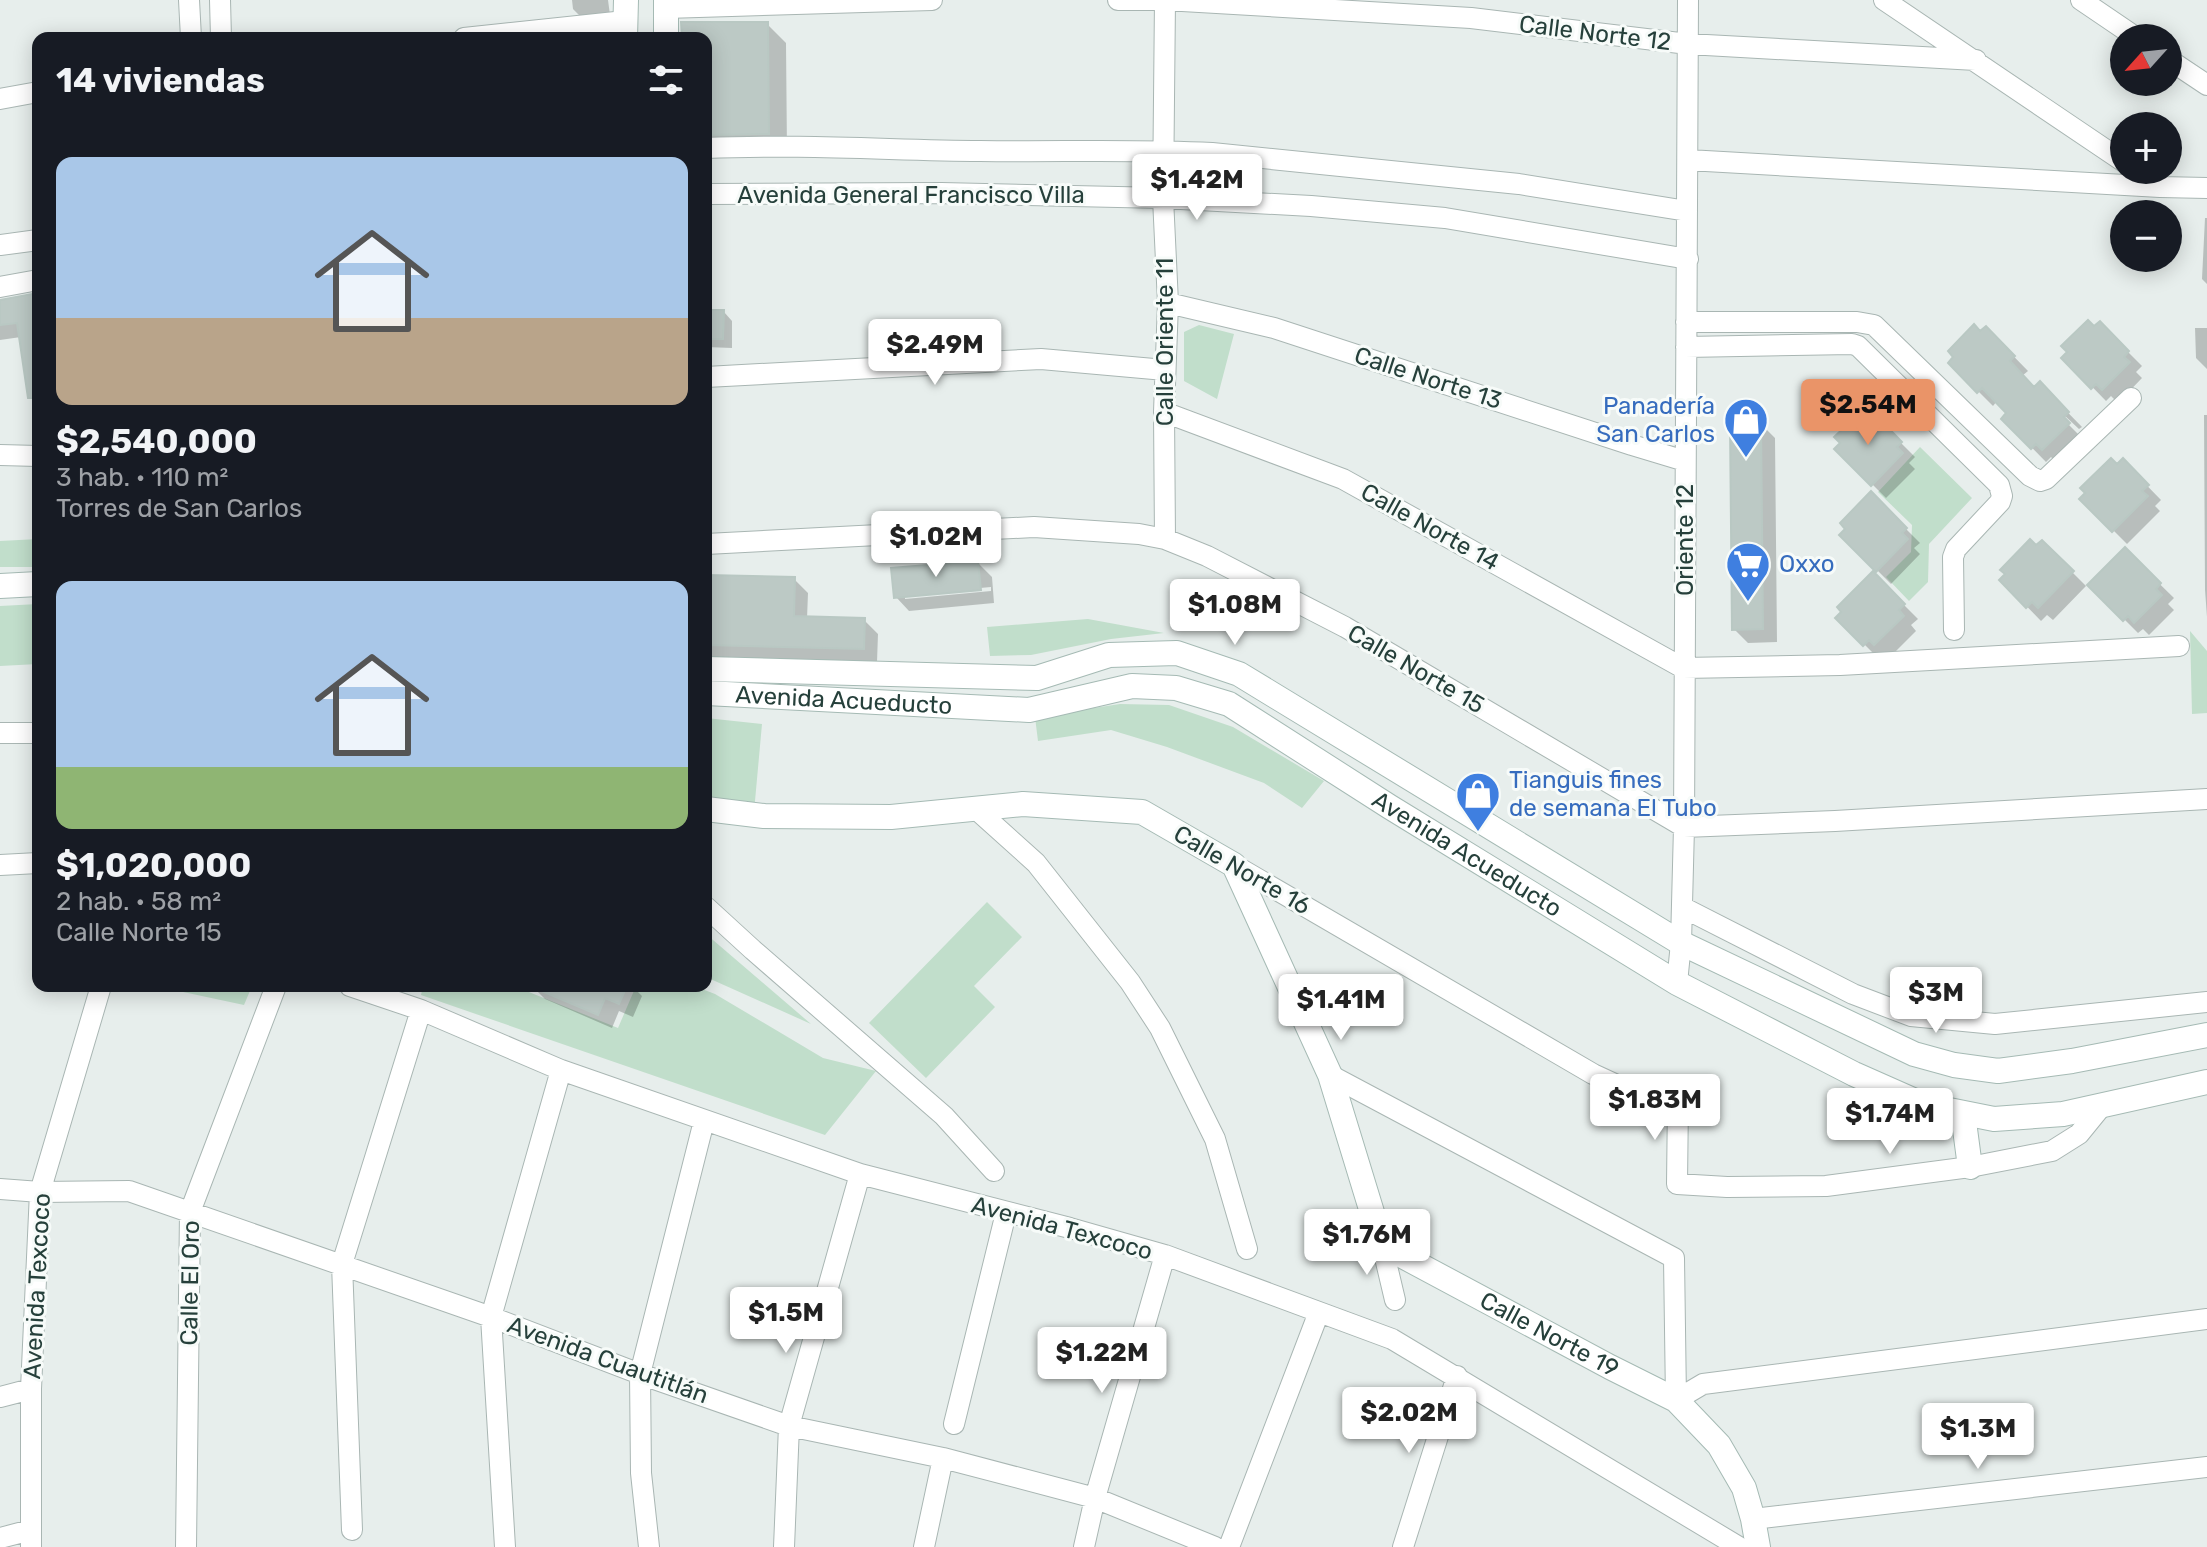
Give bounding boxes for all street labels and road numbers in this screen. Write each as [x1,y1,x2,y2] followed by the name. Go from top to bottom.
[1517,10,1673,56] street label: Calle Norte 12
[737,181,1085,209] street label: Avenida General Francisco Villa
[1151,258,1179,426] street label: Calle Oriente 11
[1351,341,1505,415] street label: Calle Norte 13
[1356,478,1504,577] street label: Calle Norte 14
[1671,484,1699,596] street label: Oriente 12
[1343,619,1489,719] street label: Calle Norte 15
[735,681,953,720] street label: Avenida Acueducto
[1367,785,1567,923] street label: Avenida Acueducto
[1169,820,1315,920] street label: Calle Norte 16
[968,1190,1156,1266] street label: Avenida Texcoco
[18,1192,56,1380] street label: Avenida Texcoco
[175,1220,205,1346] street label: Calle El Oro
[1475,1286,1623,1383] street label: Calle Norte 19
[504,1311,712,1409] street label: Avenida Cuautitlán

